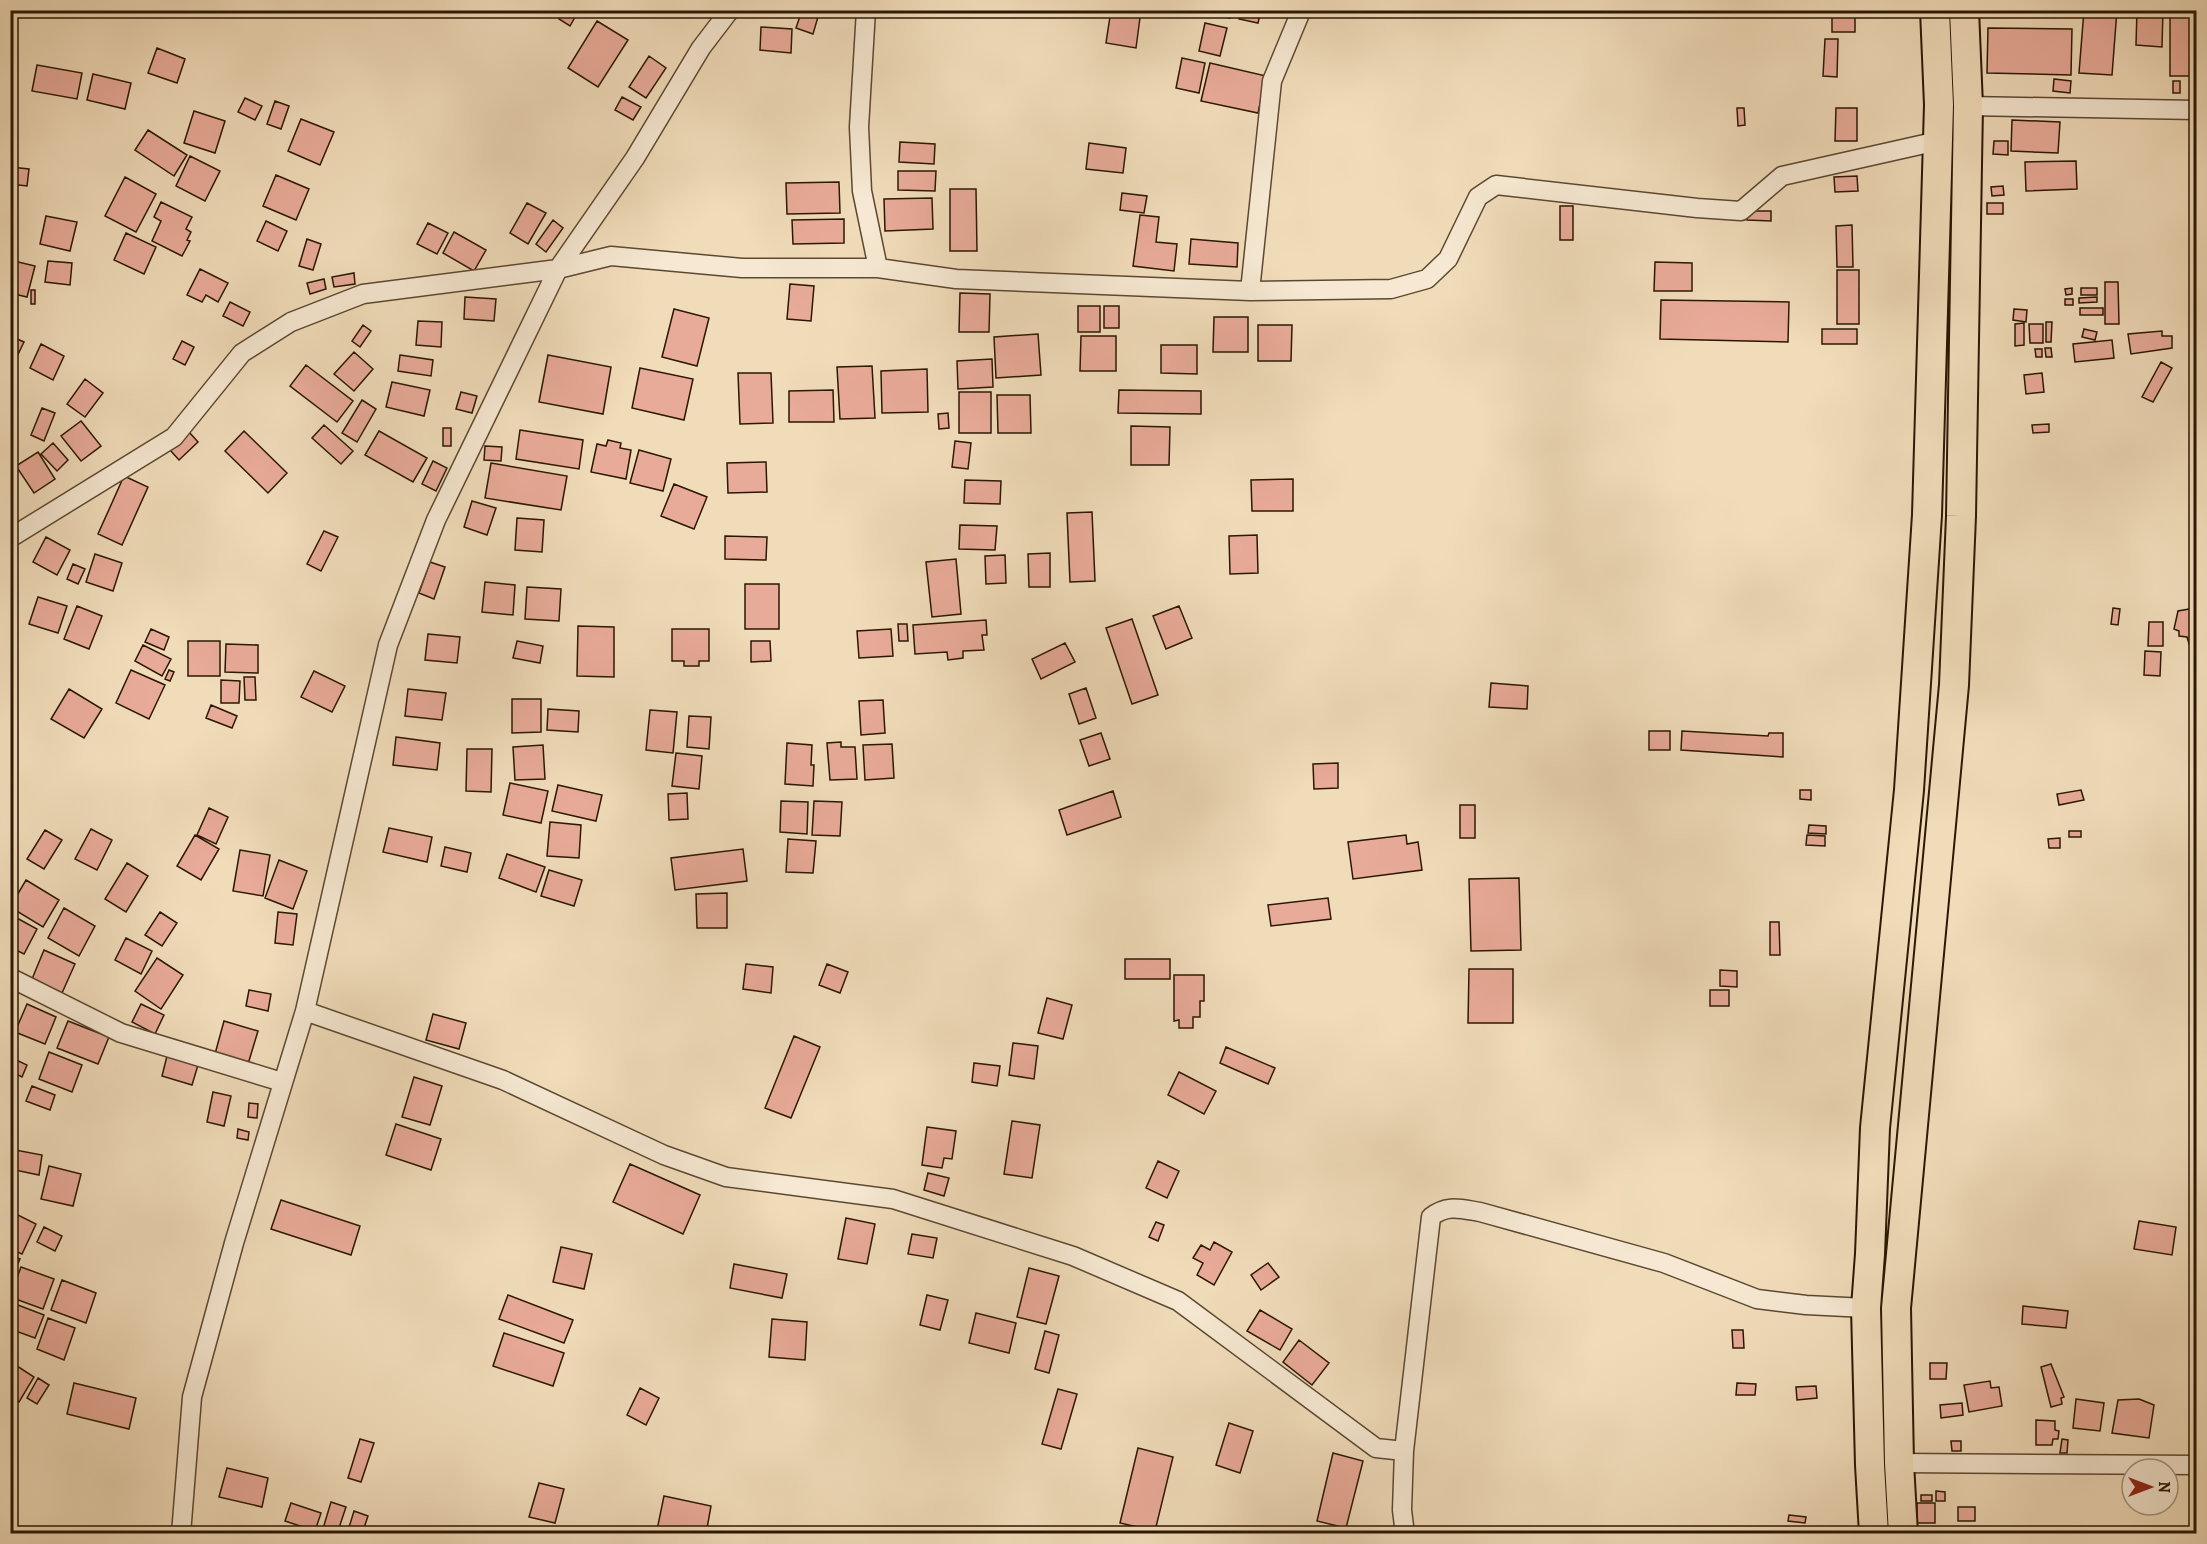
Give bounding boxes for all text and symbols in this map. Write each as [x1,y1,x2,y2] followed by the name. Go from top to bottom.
[2120,1457,2180,1517] north arrow
[2153,1481,2175,1493] text: N

